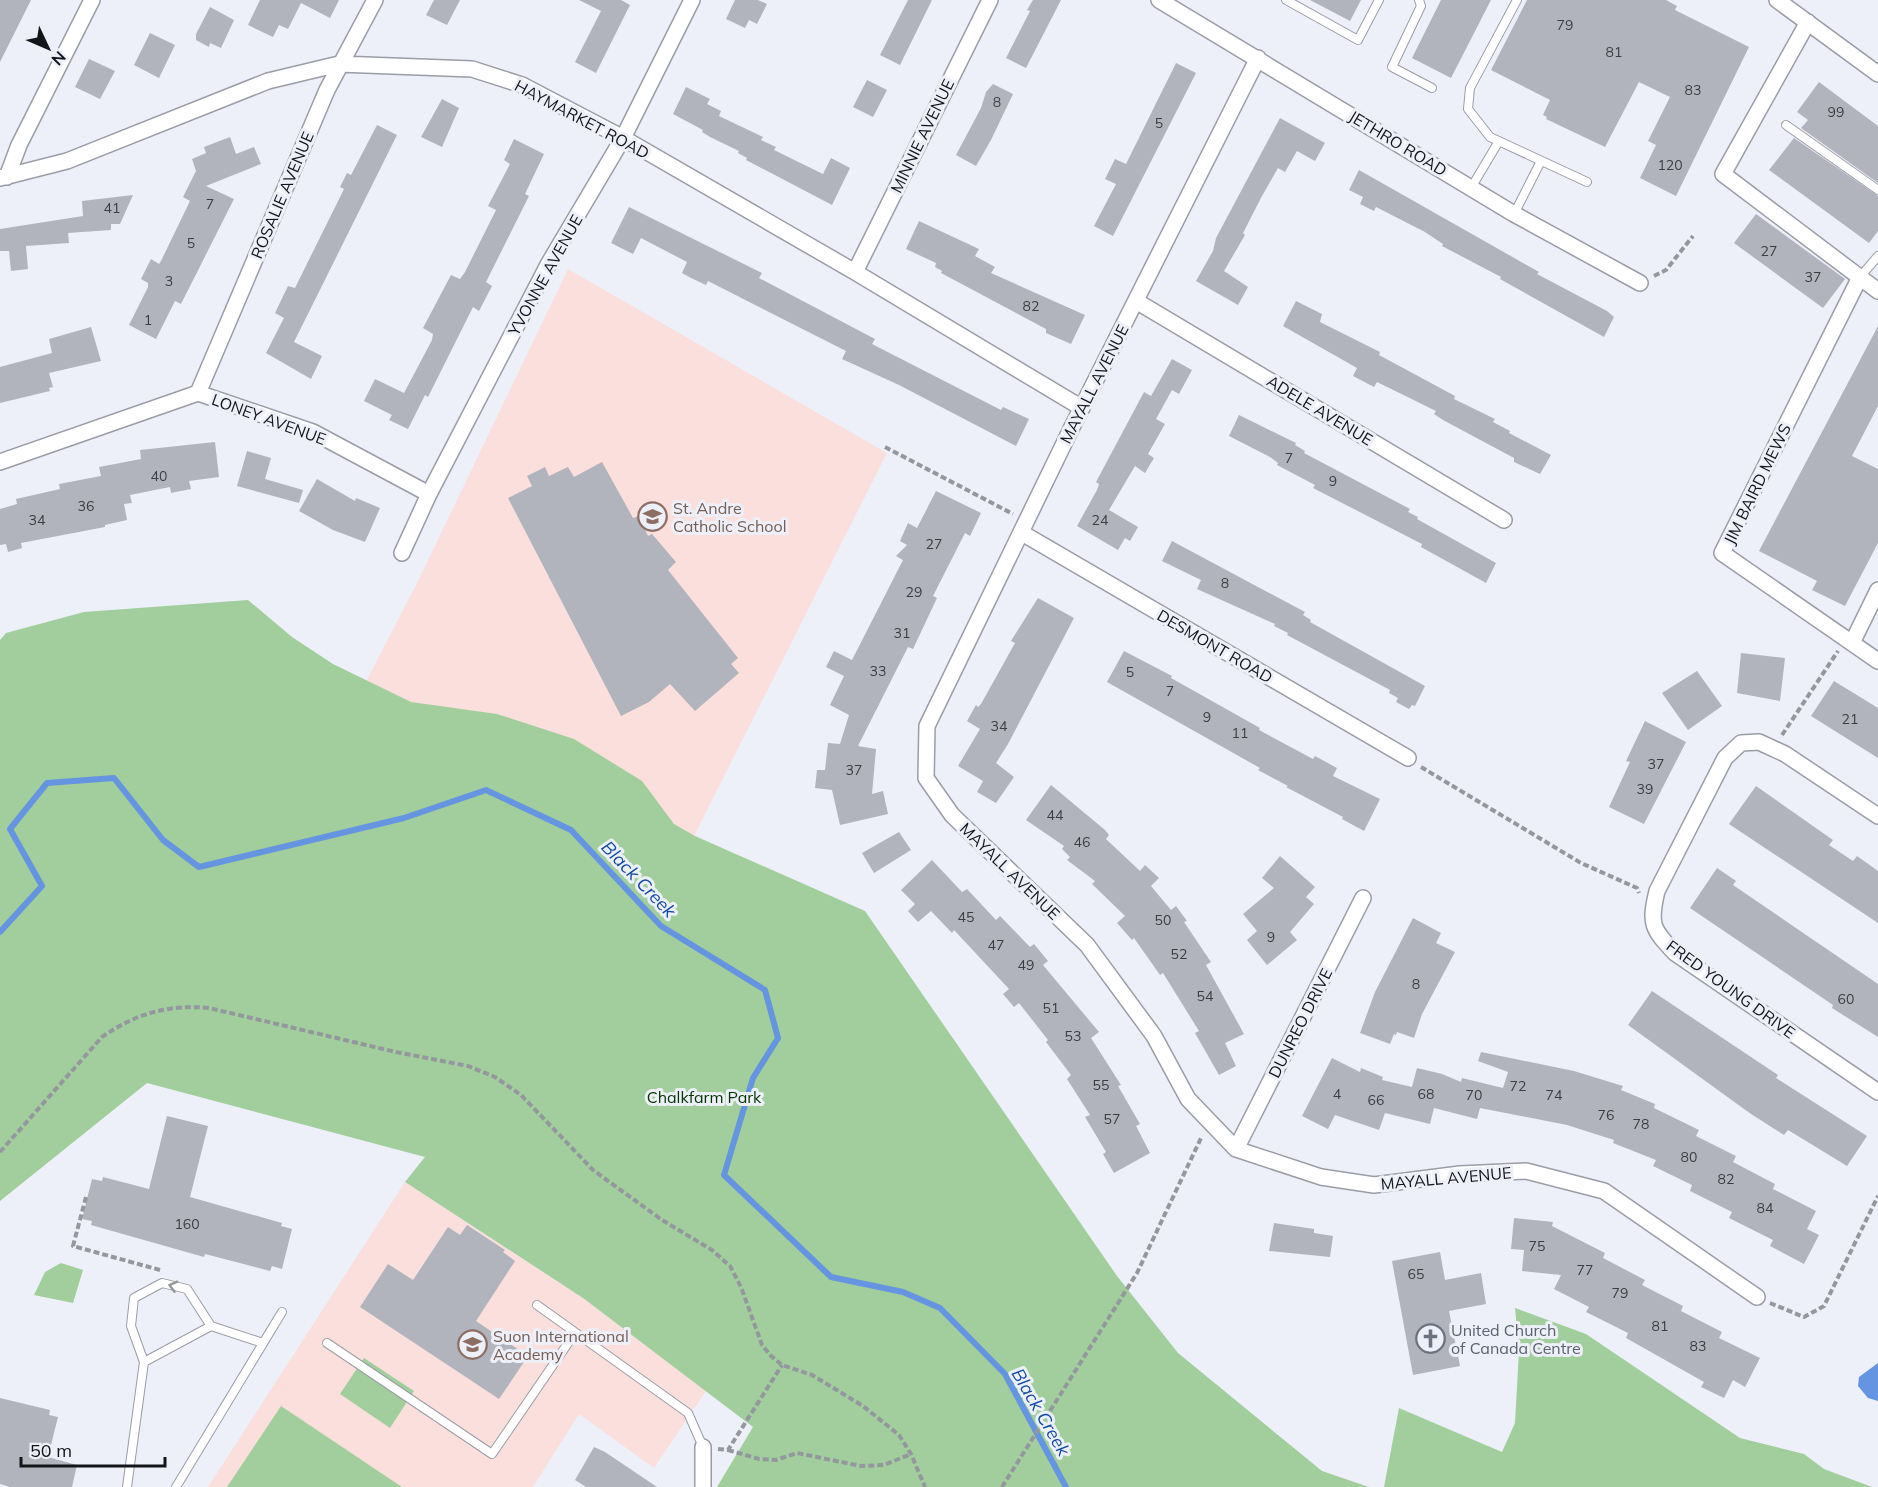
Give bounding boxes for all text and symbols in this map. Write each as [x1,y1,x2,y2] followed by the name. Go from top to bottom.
[1557,16,1573,34] house number: 79
[18,18,78,78] north arrow
[1606,43,1622,61] house number: 81
[47,47,70,70] text: N
[511,75,653,163] street label: HAYMARKET ROAD
[886,76,958,196] street label: MINNIE AVENUE
[1685,81,1701,99] house number: 83
[993,93,1001,111] house number: 8
[1828,103,1844,121] house number: 99
[1345,106,1451,180] street label: JETHRO ROAD
[1155,114,1163,132] house number: 5
[246,128,318,262] street label: ROSALIE AVENUE
[1657,156,1683,174] house number: 120
[206,195,214,213] house number: 7
[104,199,120,217] house number: 41
[503,211,586,340] street label: YVONNE AVENUE
[187,234,195,252] house number: 5
[1761,242,1777,260] house number: 27
[1805,268,1821,286] house number: 37
[165,272,173,290] house number: 3
[1023,297,1039,315] house number: 82
[144,311,152,329] house number: 1
[1055,321,1133,447] street label: MAYALL AVENUE
[1263,371,1377,449] street label: ADELE AVENUE
[209,389,329,449] street label: LONEY AVENUE
[1719,420,1795,548] street label: JIM BAIRD MEWS
[1285,449,1293,467] house number: 7
[151,467,167,485] house number: 40
[1329,472,1337,490] house number: 9
[78,497,94,515] house number: 36
[673,498,786,536] place label: St. Andre Catholic School
[636,501,668,533] school or university icon: St. Andre Catholic School
[29,511,46,529] house number: 34
[1092,511,1109,529] house number: 24
[926,535,942,553] house number: 27
[1221,574,1229,592] house number: 8
[906,583,922,601] house number: 29
[1154,605,1276,687] street label: DESMONT ROAD
[894,624,910,642] house number: 31
[870,662,886,680] house number: 33
[1126,663,1134,681] house number: 5
[1166,682,1174,700] house number: 7
[1203,708,1211,726] house number: 9
[1842,710,1858,728] house number: 21
[991,717,1008,735] house number: 34
[1232,724,1248,742] house number: 11
[1648,755,1664,773] house number: 37
[846,761,862,779] house number: 37
[1637,780,1653,798] house number: 39
[1047,806,1064,824] house number: 44
[956,818,1064,924] street label: MAYALL AVENUE
[1074,833,1090,851] house number: 46
[597,836,682,923] water label: Black Creek
[958,908,974,926] house number: 45
[1155,911,1171,929] house number: 50
[1267,928,1275,946] house number: 9
[988,936,1004,954] house number: 47
[1663,936,1799,1042] street label: FRED YOUNG DRIVE
[1171,945,1187,963] house number: 52
[1018,956,1034,974] house number: 49
[1264,965,1336,1081] street label: DUNREO DRIVE
[1412,975,1420,993] house number: 8
[1197,987,1214,1005] house number: 54
[1838,990,1854,1008] house number: 60
[1043,999,1059,1017] house number: 51
[1065,1027,1081,1045] house number: 53
[1093,1076,1109,1094] house number: 55
[1510,1077,1526,1095] house number: 72
[1333,1085,1342,1103] house number: 4
[1418,1085,1434,1103] house number: 68
[1466,1086,1482,1104] house number: 70
[1546,1086,1563,1104] house number: 74
[647,1087,762,1107] park label: Chalkfarm Park
[1368,1091,1384,1109] house number: 66
[1598,1106,1614,1124] house number: 76
[1104,1110,1120,1128] house number: 57
[1633,1115,1649,1133] house number: 78
[1681,1148,1697,1166] house number: 80
[1380,1162,1512,1194] street label: MAYALL AVENUE
[1718,1170,1734,1188] house number: 82
[1757,1199,1774,1217] house number: 84
[174,1215,200,1233] house number: 160
[1529,1237,1545,1255] house number: 75
[1577,1261,1593,1279] house number: 77
[1408,1265,1424,1283] house number: 65
[168,1280,178,1293] one-way arrow
[1612,1284,1628,1302] house number: 79
[1652,1317,1668,1335] house number: 81
[1451,1320,1581,1358] place label: United Church of Canada Centre
[1414,1323,1446,1355] church icon: United Church of Canada Centre
[493,1326,629,1364] place label: Suon International Academy
[456,1329,488,1361] school or university icon: Suon International Academy
[1690,1337,1706,1355] house number: 83
[1007,1364,1076,1461] water label: Black Creek
[21,1430,165,1468] scale bar
[30,1439,72,1462] text: 50 m

